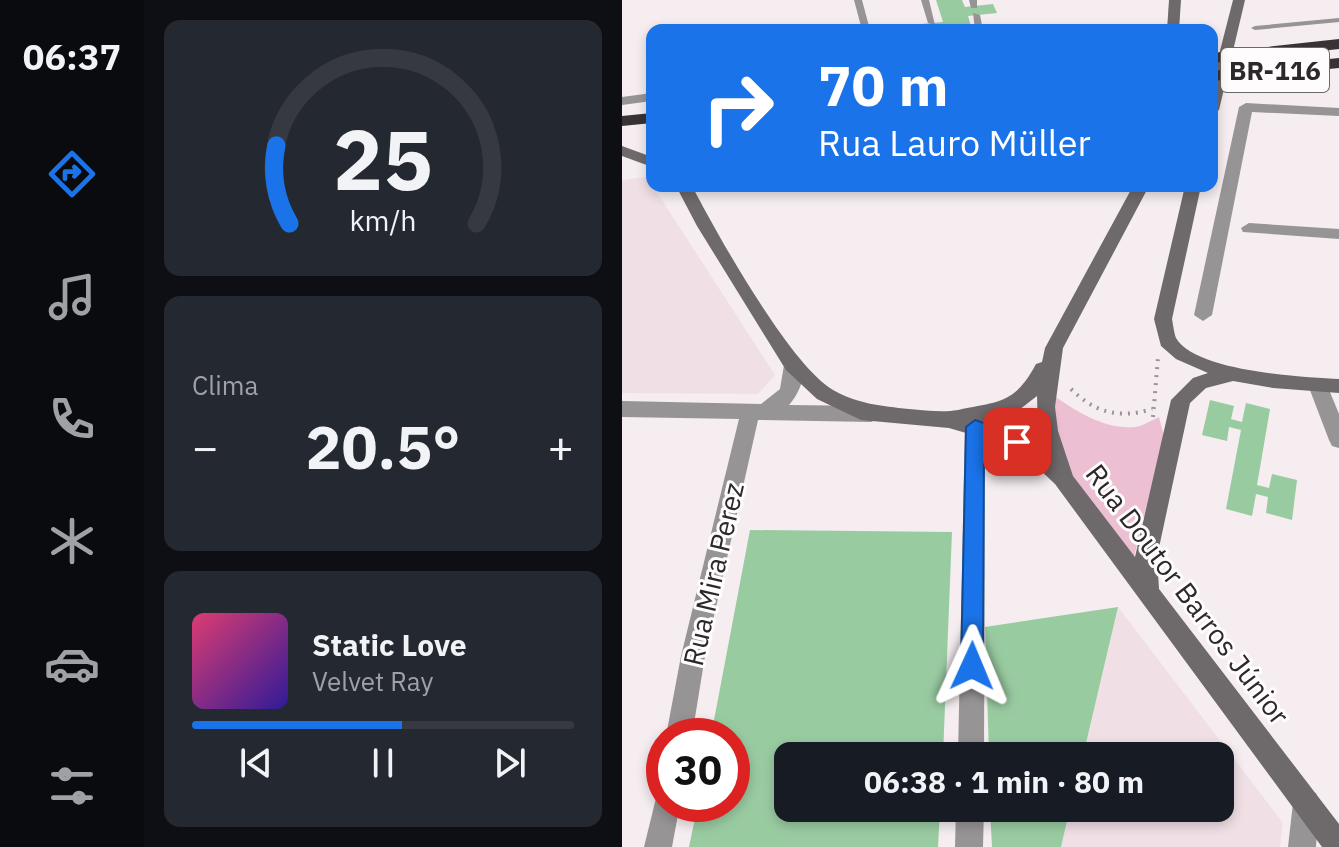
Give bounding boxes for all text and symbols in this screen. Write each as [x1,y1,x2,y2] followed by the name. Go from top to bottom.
[23,33,121,80] text: 06:37
[1221,48,1329,92] road number: BR-116
[818,49,948,121] text: 70 m
[686,56,790,160] icon: right
[333,104,433,212] text: 25
[818,119,1091,166] text: Rua Lauro Müller
[44,146,100,202] icon: directions
[349,202,417,239] text: km/h
[44,269,100,325] icon: music
[192,368,258,402] text: Clima
[44,391,100,447] icon: phone
[306,407,460,486] text: 20.5°
[983,408,1051,476] pin
[192,418,218,475] text: −
[548,418,574,475] text: +
[995,420,1039,464] icon: arrive
[1078,456,1298,732] street label: Rua Doutor Barros Júnior
[674,479,752,669] street label: Rua Mira Perez
[44,513,100,569] icon: climate
[930,624,1014,708] position arrow
[312,625,467,664] text: Static Love
[44,636,100,692] icon: car
[312,664,433,698] text: Velvet Ray
[646,718,750,822] speed limit sign: 30
[234,741,278,785] icon: previous
[361,741,405,785] icon: pause
[488,741,532,785] icon: next
[44,758,100,814] icon: filters
[864,762,1144,801] text: 06:38 · 1 min · 80 m

